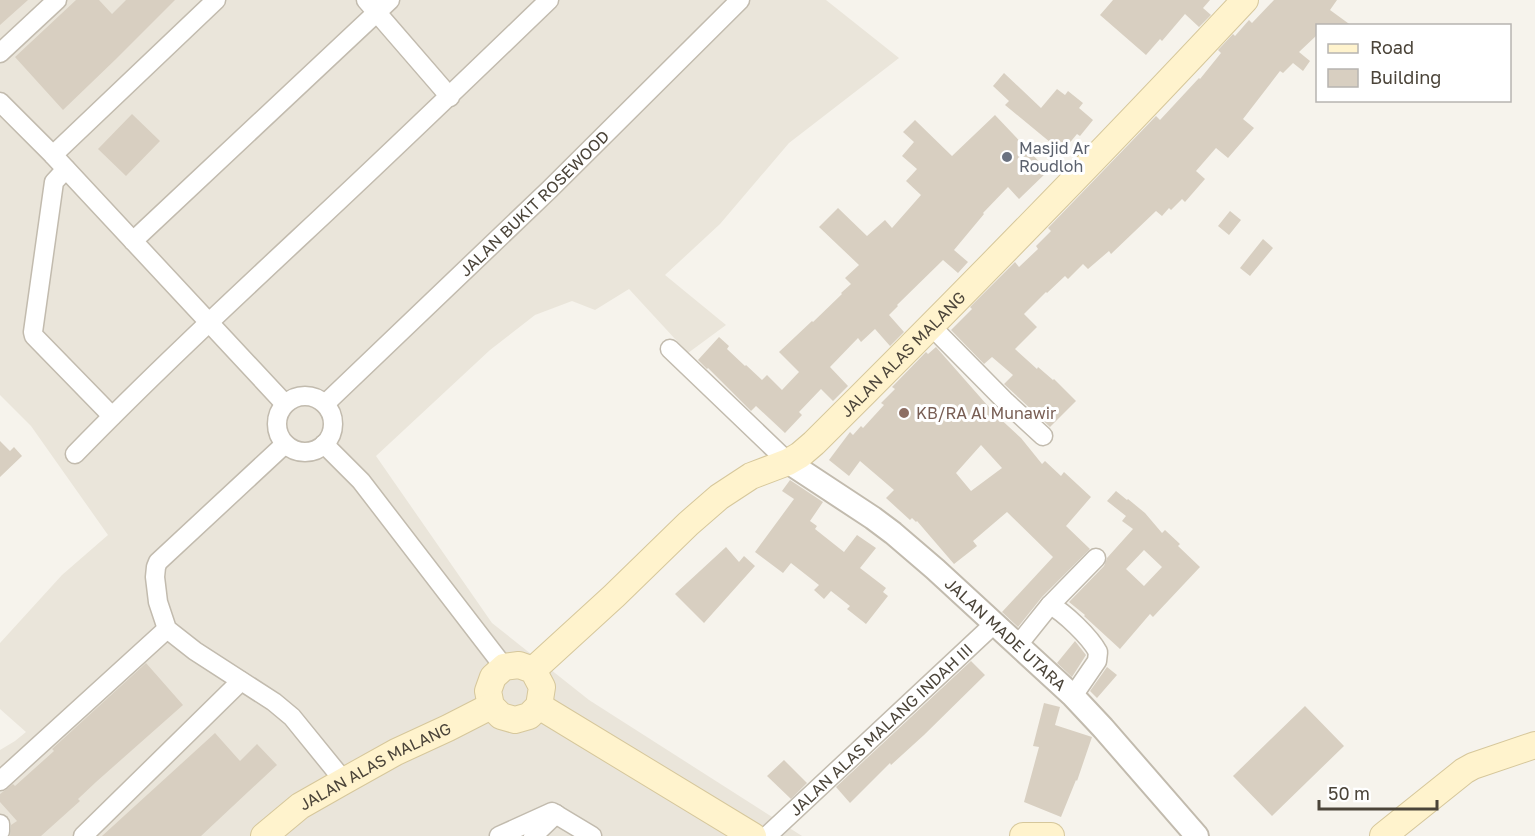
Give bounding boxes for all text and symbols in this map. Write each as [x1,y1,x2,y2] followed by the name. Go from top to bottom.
[1316,24,1511,102] legend
[1370,36,1414,58] text: Road
[1370,66,1441,88] text: Building
[455,126,613,280] street label: JALAN BUKIT ROSEWOOD
[1019,138,1090,176] place label: Masjid Ar Roudloh
[1000,150,1014,164] marker: Masjid Ar Roudloh
[836,287,970,421] street label: JALAN ALAS MALANG
[916,403,1056,423] place label: KB/RA Al Munawir
[897,406,911,420] marker: KB/RA Al Munawir
[941,573,1071,695] street label: JALAN MADE UTARA
[785,639,977,820] street label: JALAN ALAS MALANG INDAH III
[296,718,454,814] street label: JALAN ALAS MALANG
[1319,773,1438,811] scale bar
[1328,782,1370,804] text: 50 m

